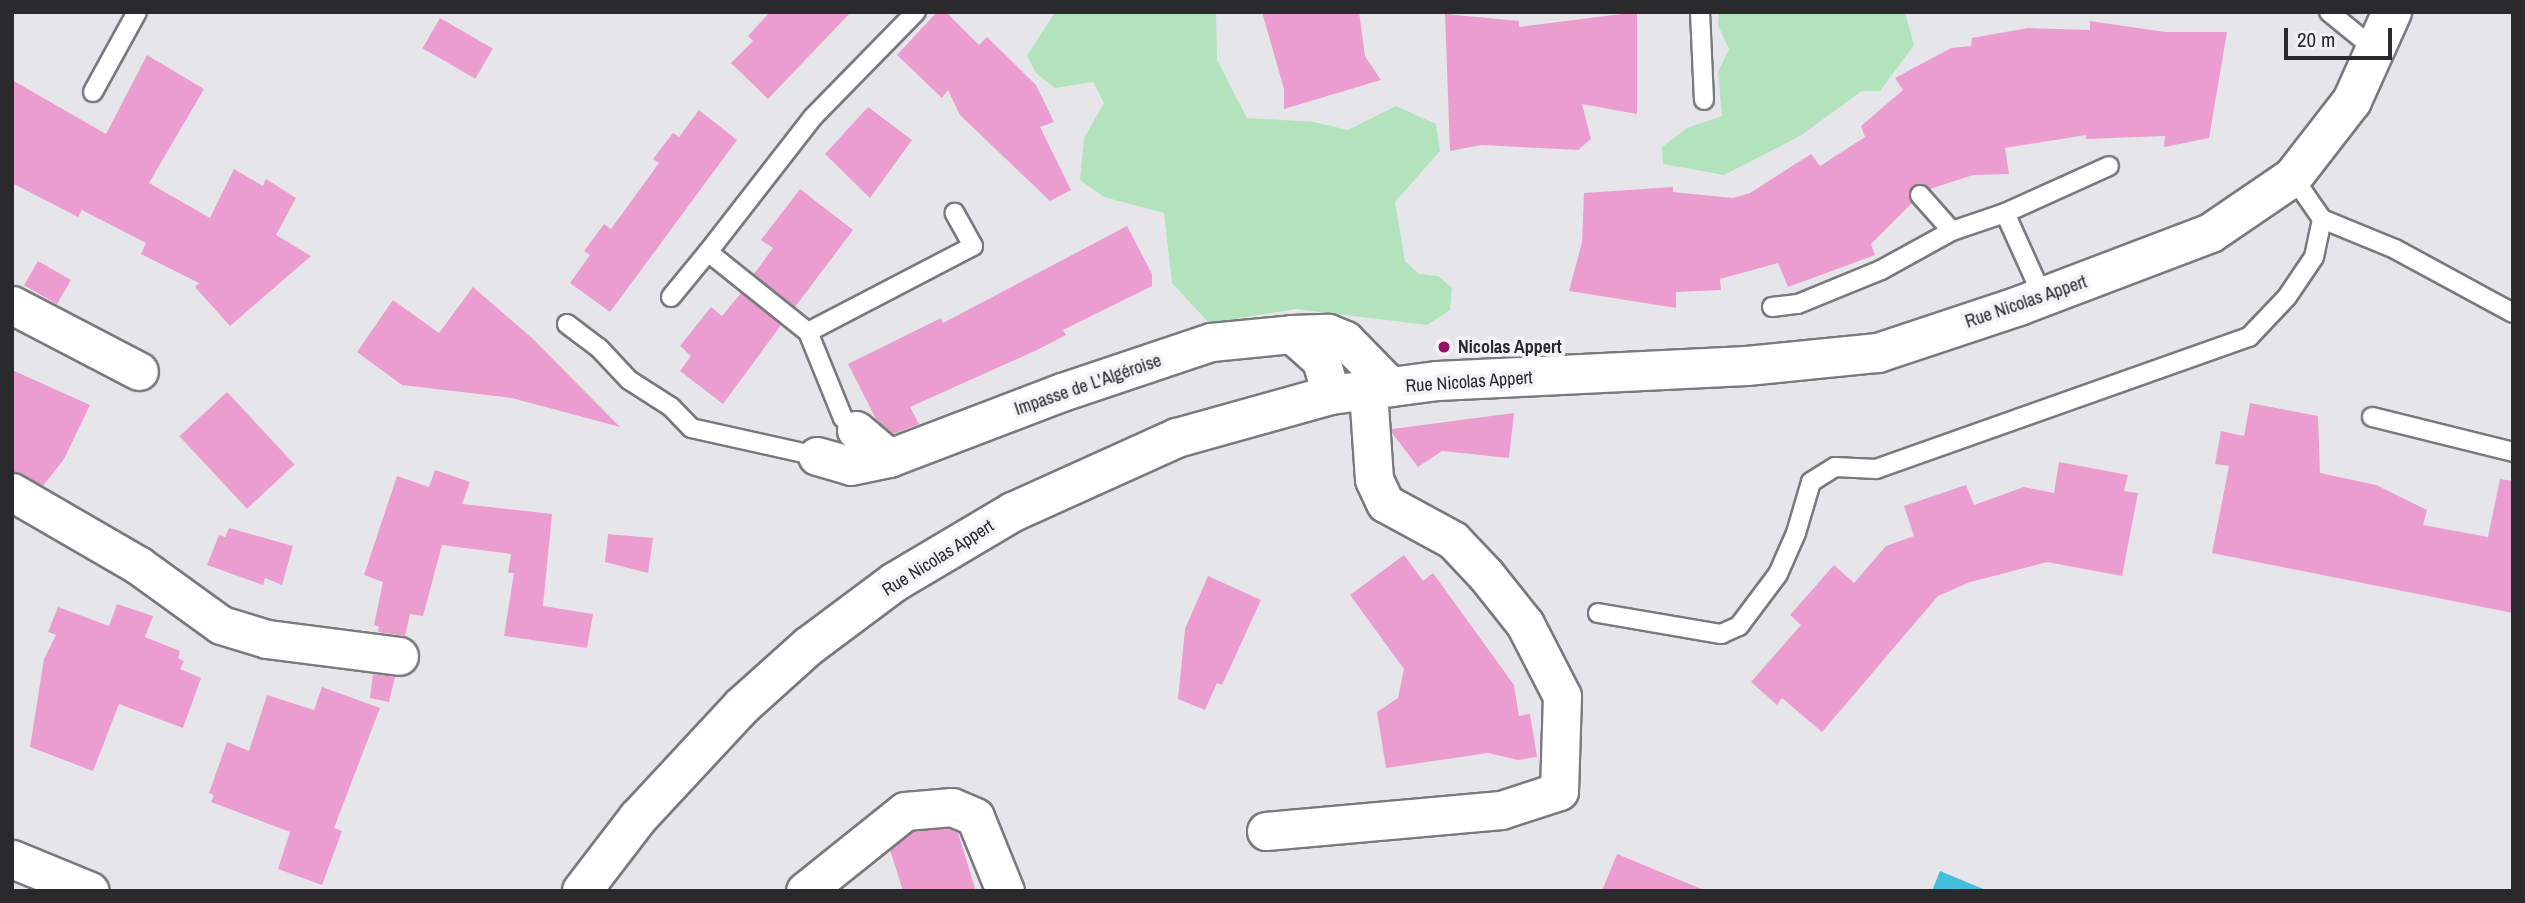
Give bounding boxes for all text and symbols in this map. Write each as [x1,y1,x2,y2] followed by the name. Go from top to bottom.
[2287,14,2396,58] scale bar
[2297,25,2335,54] text: 20 m
[1962,271,2090,333] street label: Rue Nicolas Appert
[1458,336,1562,358] place label: Nicolas Appert
[1436,339,1452,355] marker: Nicolas Appert
[1012,350,1164,420] street label: Impasse de L'Algéroise
[1404,367,1534,397] street label: Rue Nicolas Appert
[878,515,998,601] street label: Rue Nicolas Appert

